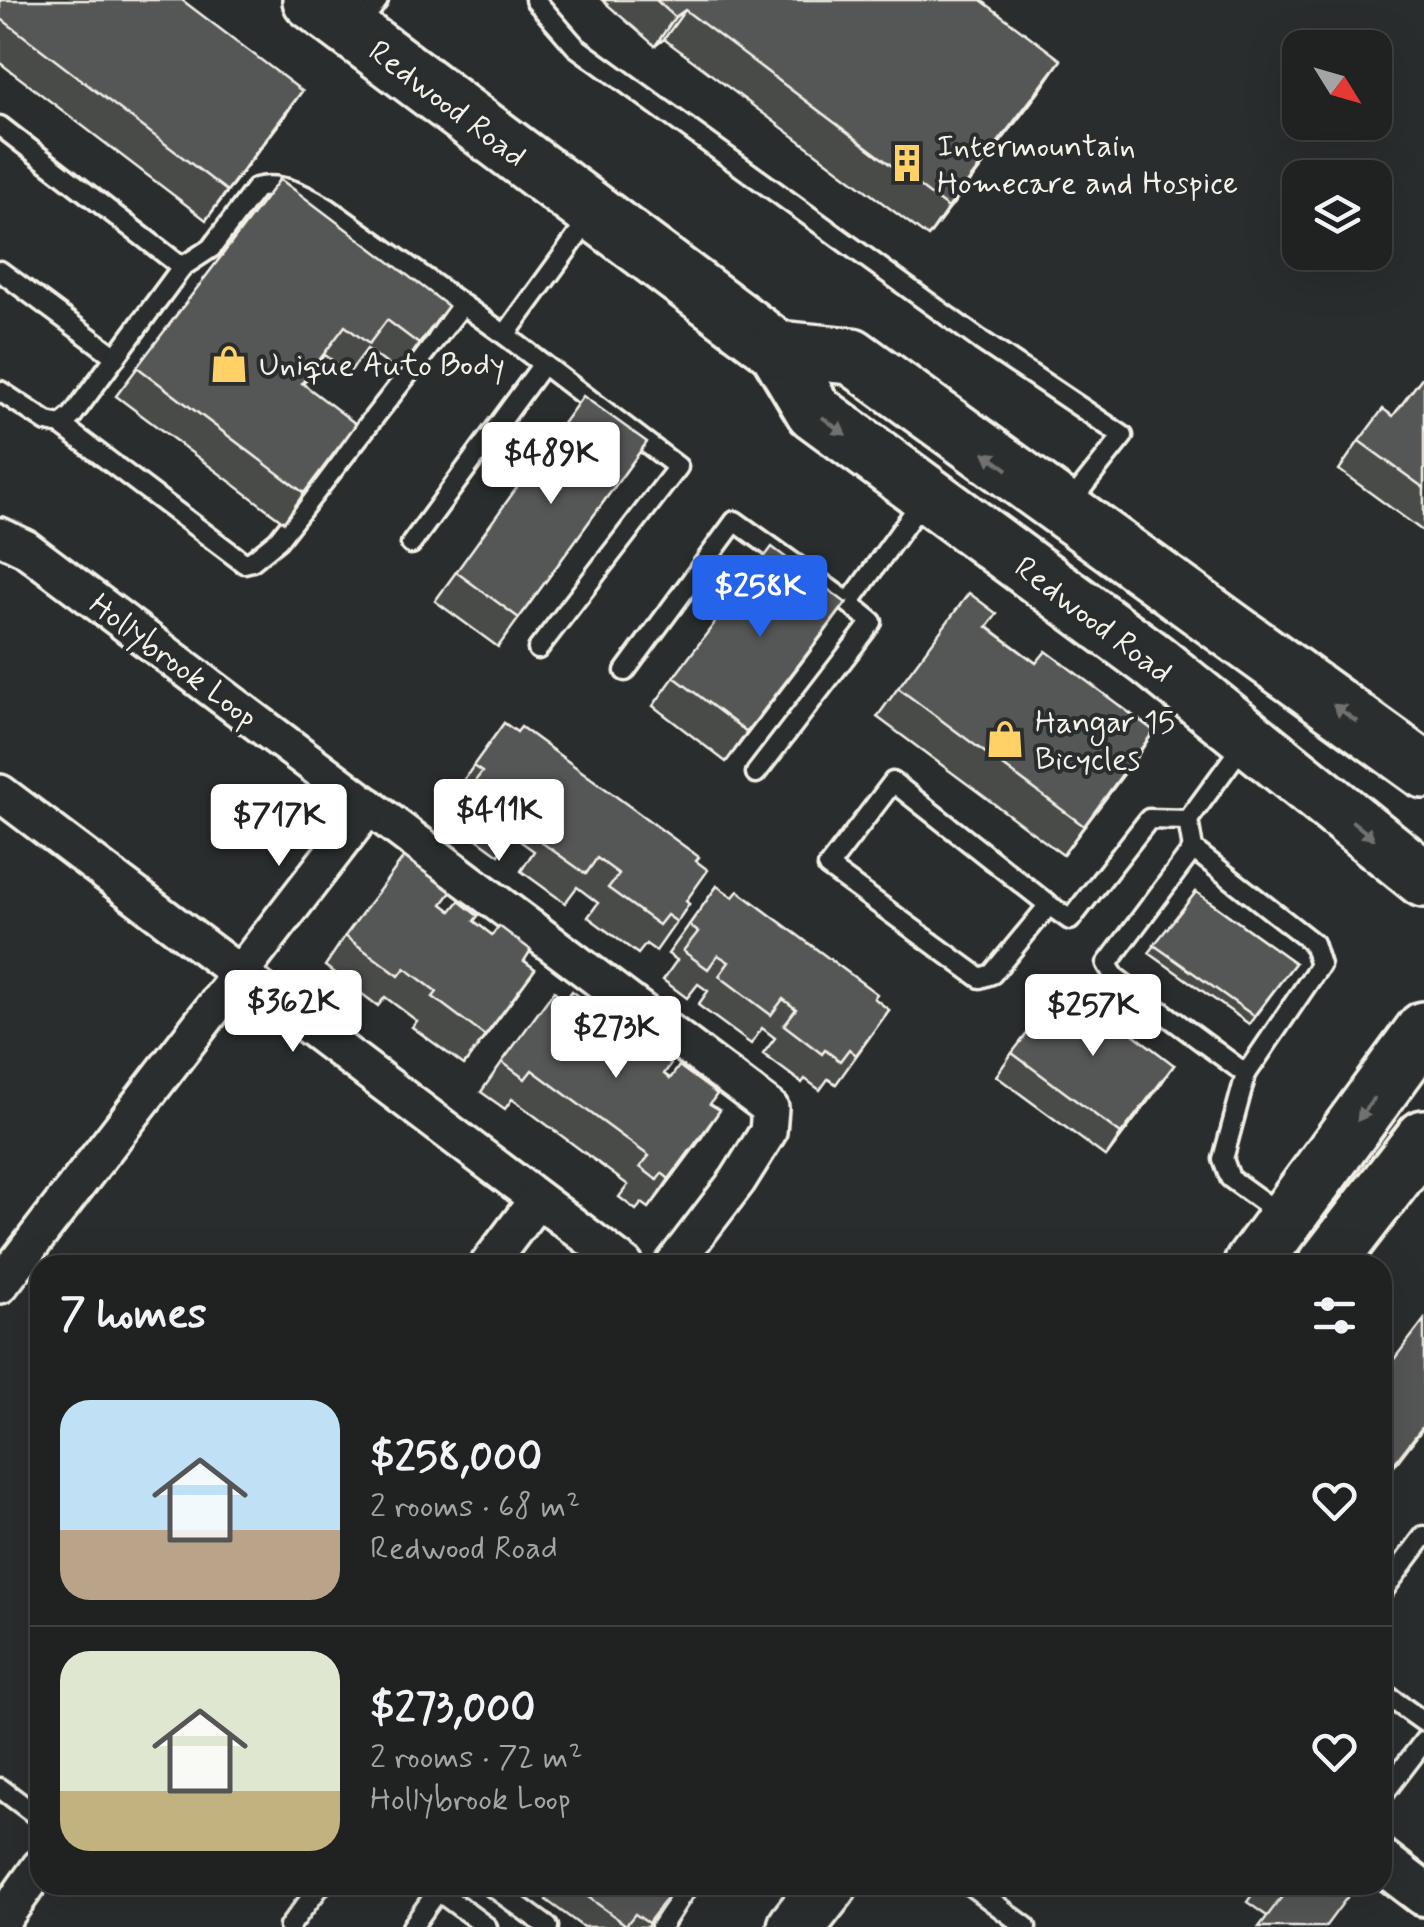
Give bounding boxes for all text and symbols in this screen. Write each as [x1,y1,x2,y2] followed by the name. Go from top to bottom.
[1282,30,1392,140] north arrow
[1282,30,1392,270] map controls
[359,31,534,178] street label: Redwood Road
[937,126,1238,205] place label: Intermountain Homecare and Hospice
[886,142,928,184] building icon: Intermountain Homecare and Hospice
[1282,160,1392,270] button: layers
[208,343,250,385] shop icon: Unique Auto Body
[259,345,505,387] place label: Unique Auto Body
[821,416,847,436] one-way arrow
[481,422,621,507] pin: $489K
[504,433,598,475] text: $489K
[983,452,1009,471] one-way arrow
[1005,547,1180,694] street label: Redwood Road
[690,555,830,640] pin: $258K
[714,566,806,608] text: $258K
[80,584,266,739] street label: Hollybrook Loop
[1035,702,1175,781] place label: Hangar 15 Bicycles
[1332,703,1358,723] one-way arrow
[984,718,1026,760] shop icon: Hangar 15 Bicycles
[429,779,569,864] pin: $411K
[209,784,349,869] pin: $717K
[456,790,542,832] text: $411K
[233,795,325,837] text: $717K
[1350,819,1376,840] one-way arrow
[223,970,363,1055] pin: $362K
[1023,974,1163,1059] pin: $257K
[247,981,339,1023] text: $362K
[1047,985,1139,1027] text: $257K
[546,996,686,1081] pin: $273K
[573,1007,659,1049] text: $273K
[1357,1095,1377,1122] one-way arrow
[60,1288,207,1343] text: 7 homes
[1307,1288,1362,1343] icon: filters
[370,1431,542,1486] text: $258,000
[140,1440,260,1560] icon: home
[1307,1473,1362,1528] icon: heart
[370,1486,580,1528] text: 2 rooms · 68 m²
[370,1528,558,1570] text: Redwood Road
[370,1682,535,1737] text: $273,000
[140,1691,260,1811] icon: home
[1307,1724,1362,1779] icon: heart
[370,1737,583,1779] text: 2 rooms · 72 m²
[370,1779,571,1821] text: Hollybrook Loop

